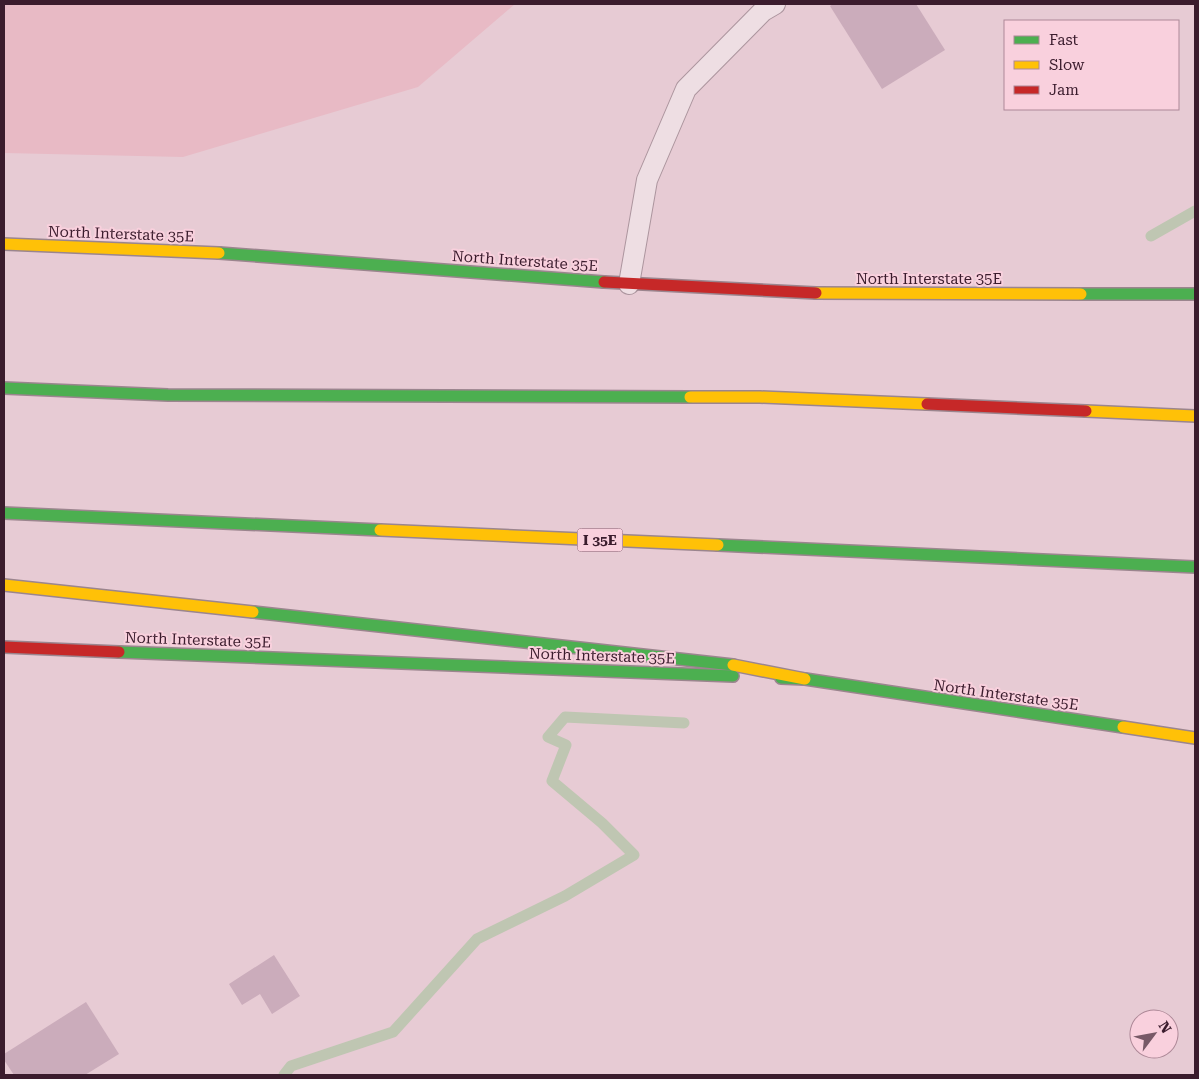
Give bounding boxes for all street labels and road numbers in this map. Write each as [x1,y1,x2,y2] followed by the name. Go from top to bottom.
[48,222,194,246] street label: North Interstate 35E
[451,247,599,275] street label: North Interstate 35E
[856,270,1002,288] street label: North Interstate 35E
[578,528,622,552] road number: I 35E
[125,628,271,652] street label: North Interstate 35E
[529,644,675,668] street label: North Interstate 35E
[932,676,1080,714] street label: North Interstate 35E

